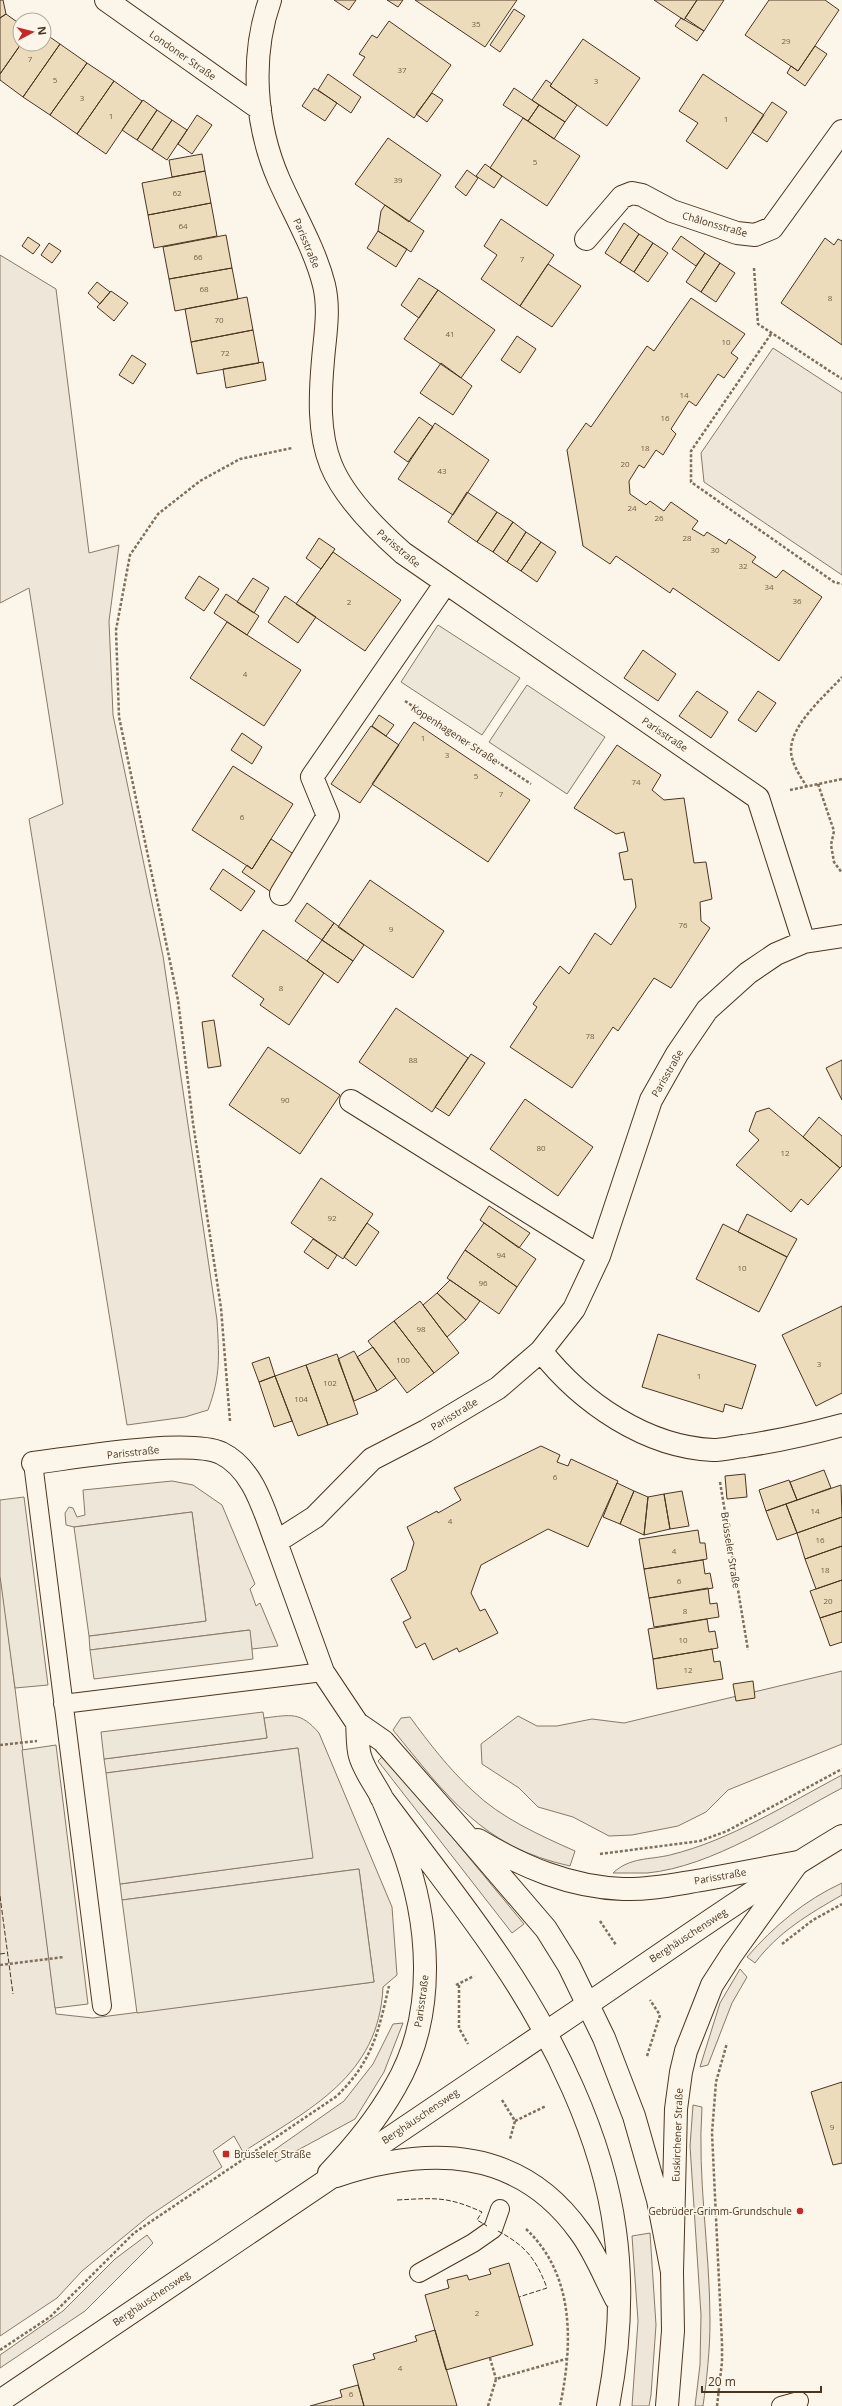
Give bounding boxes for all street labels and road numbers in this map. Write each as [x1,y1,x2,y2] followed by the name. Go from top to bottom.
[147,27,219,83] street label: Londoner Straße
[681,208,750,240] street label: Châlonsstraße
[290,216,324,270] street label: Parisstraße
[374,526,424,571] street label: Parisstraße
[409,700,502,768] street label: Kopenhagener Straße
[639,713,691,755] street label: Parisstraße
[648,1046,686,1099] street label: Parisstraße
[428,1394,481,1434] street label: Parisstraße
[106,1442,160,1462] street label: Parisstraße
[718,1511,744,1590] street label: Brüsseler Straße
[693,1864,748,1887] street label: Parisstraße
[646,1904,730,1965] street label: Berghäuschensweg
[410,1974,432,2028] street label: Parisstraße
[379,2085,462,2147] street label: Berghäuschensweg
[668,2087,686,2182] street label: Euskirchener Straße
[110,2267,193,2329] street label: Berghäuschensweg

